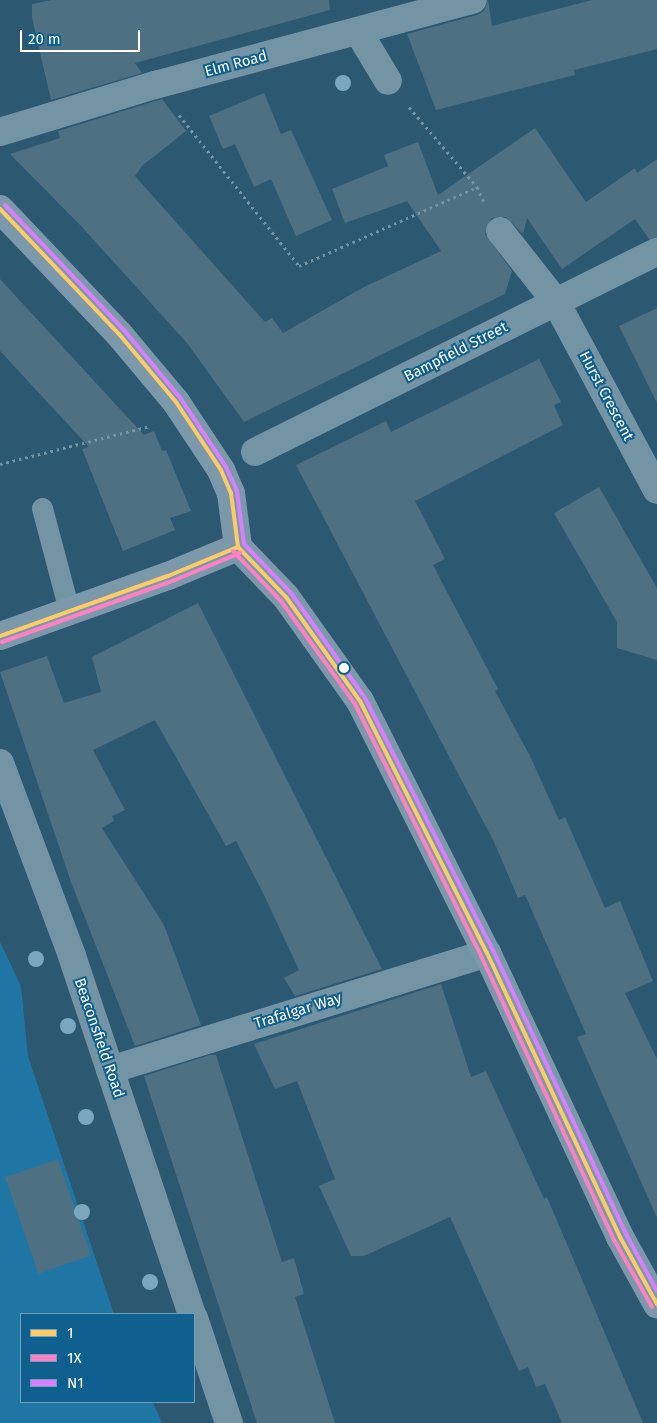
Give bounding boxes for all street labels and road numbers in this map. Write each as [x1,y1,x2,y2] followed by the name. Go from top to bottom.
[203,47,269,81] street label: Elm Road
[401,318,511,386] street label: Bampfield Street
[575,348,637,444] street label: Hurst Crescent
[70,976,128,1100] street label: Beaconsfield Road
[252,989,344,1033] street label: Trafalgar Way

